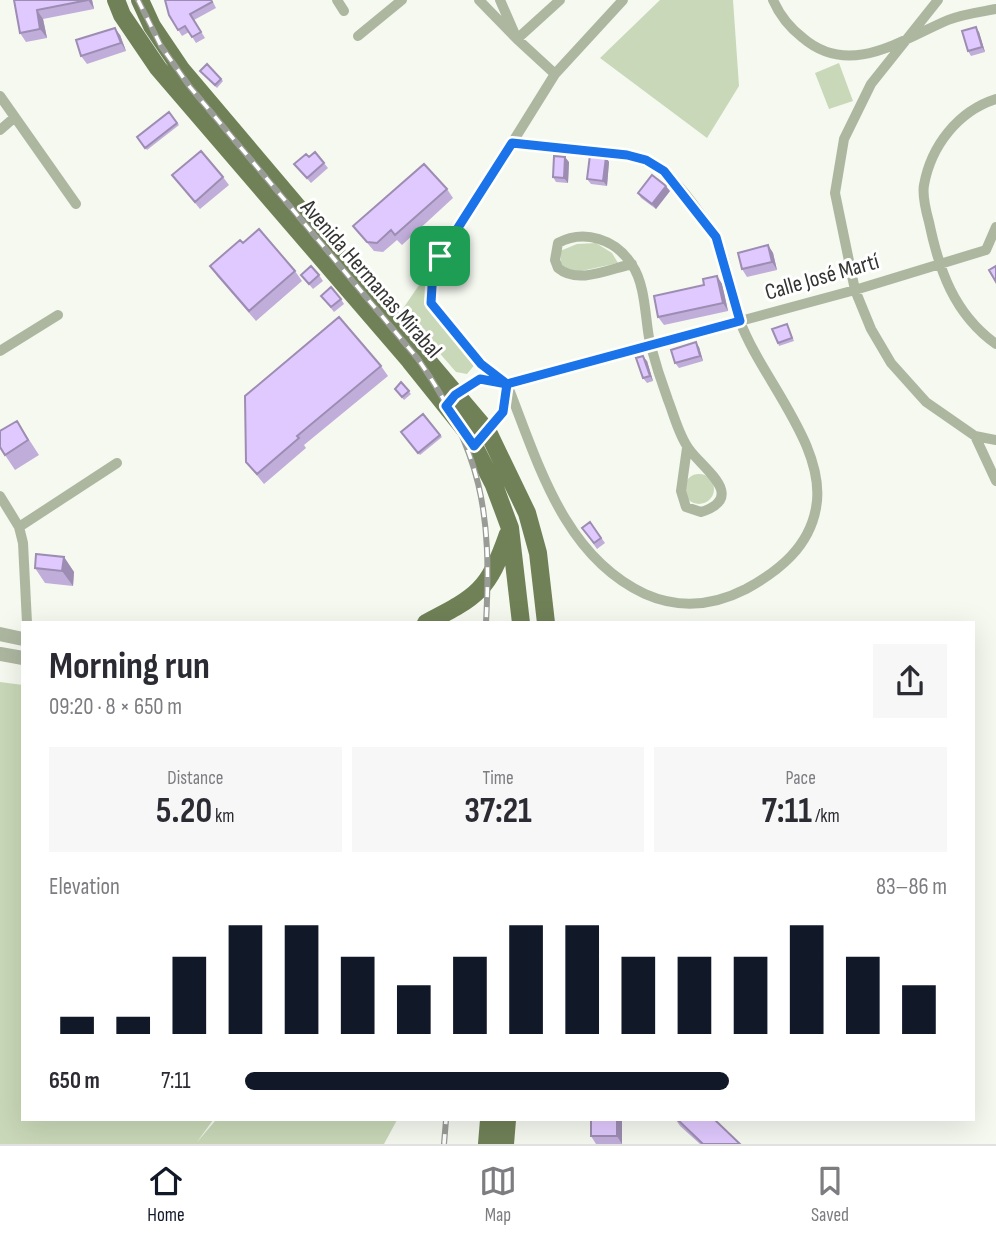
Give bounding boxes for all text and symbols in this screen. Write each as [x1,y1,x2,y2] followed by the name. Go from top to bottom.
[294,193,448,364] street label: Avenida Hermanas Mirabal
[410,226,470,286] pin
[421,237,459,275] icon: arrive
[762,247,883,307] street label: Calle José Martí
[49,644,210,689] text: Morning run
[873,644,947,718] button: share
[49,693,182,721] text: 09:20 · 8 × 650 m
[167,767,223,790] text: Distance
[482,767,514,790] text: Time
[786,767,816,790] text: Pace
[156,790,212,833] text: 5.20
[464,790,532,833] text: 37:21
[762,790,812,833] text: 7:11
[212,805,235,828] text: km
[812,805,840,828] text: /km
[49,873,120,901] text: Elevation
[876,873,947,901] text: 83–86 m
[49,1067,100,1095] text: 650 m
[161,1067,191,1095] text: 7:11
[147,1162,185,1227] tab: Home
[479,1162,517,1227] tab: Map
[811,1162,849,1227] tab: Saved

